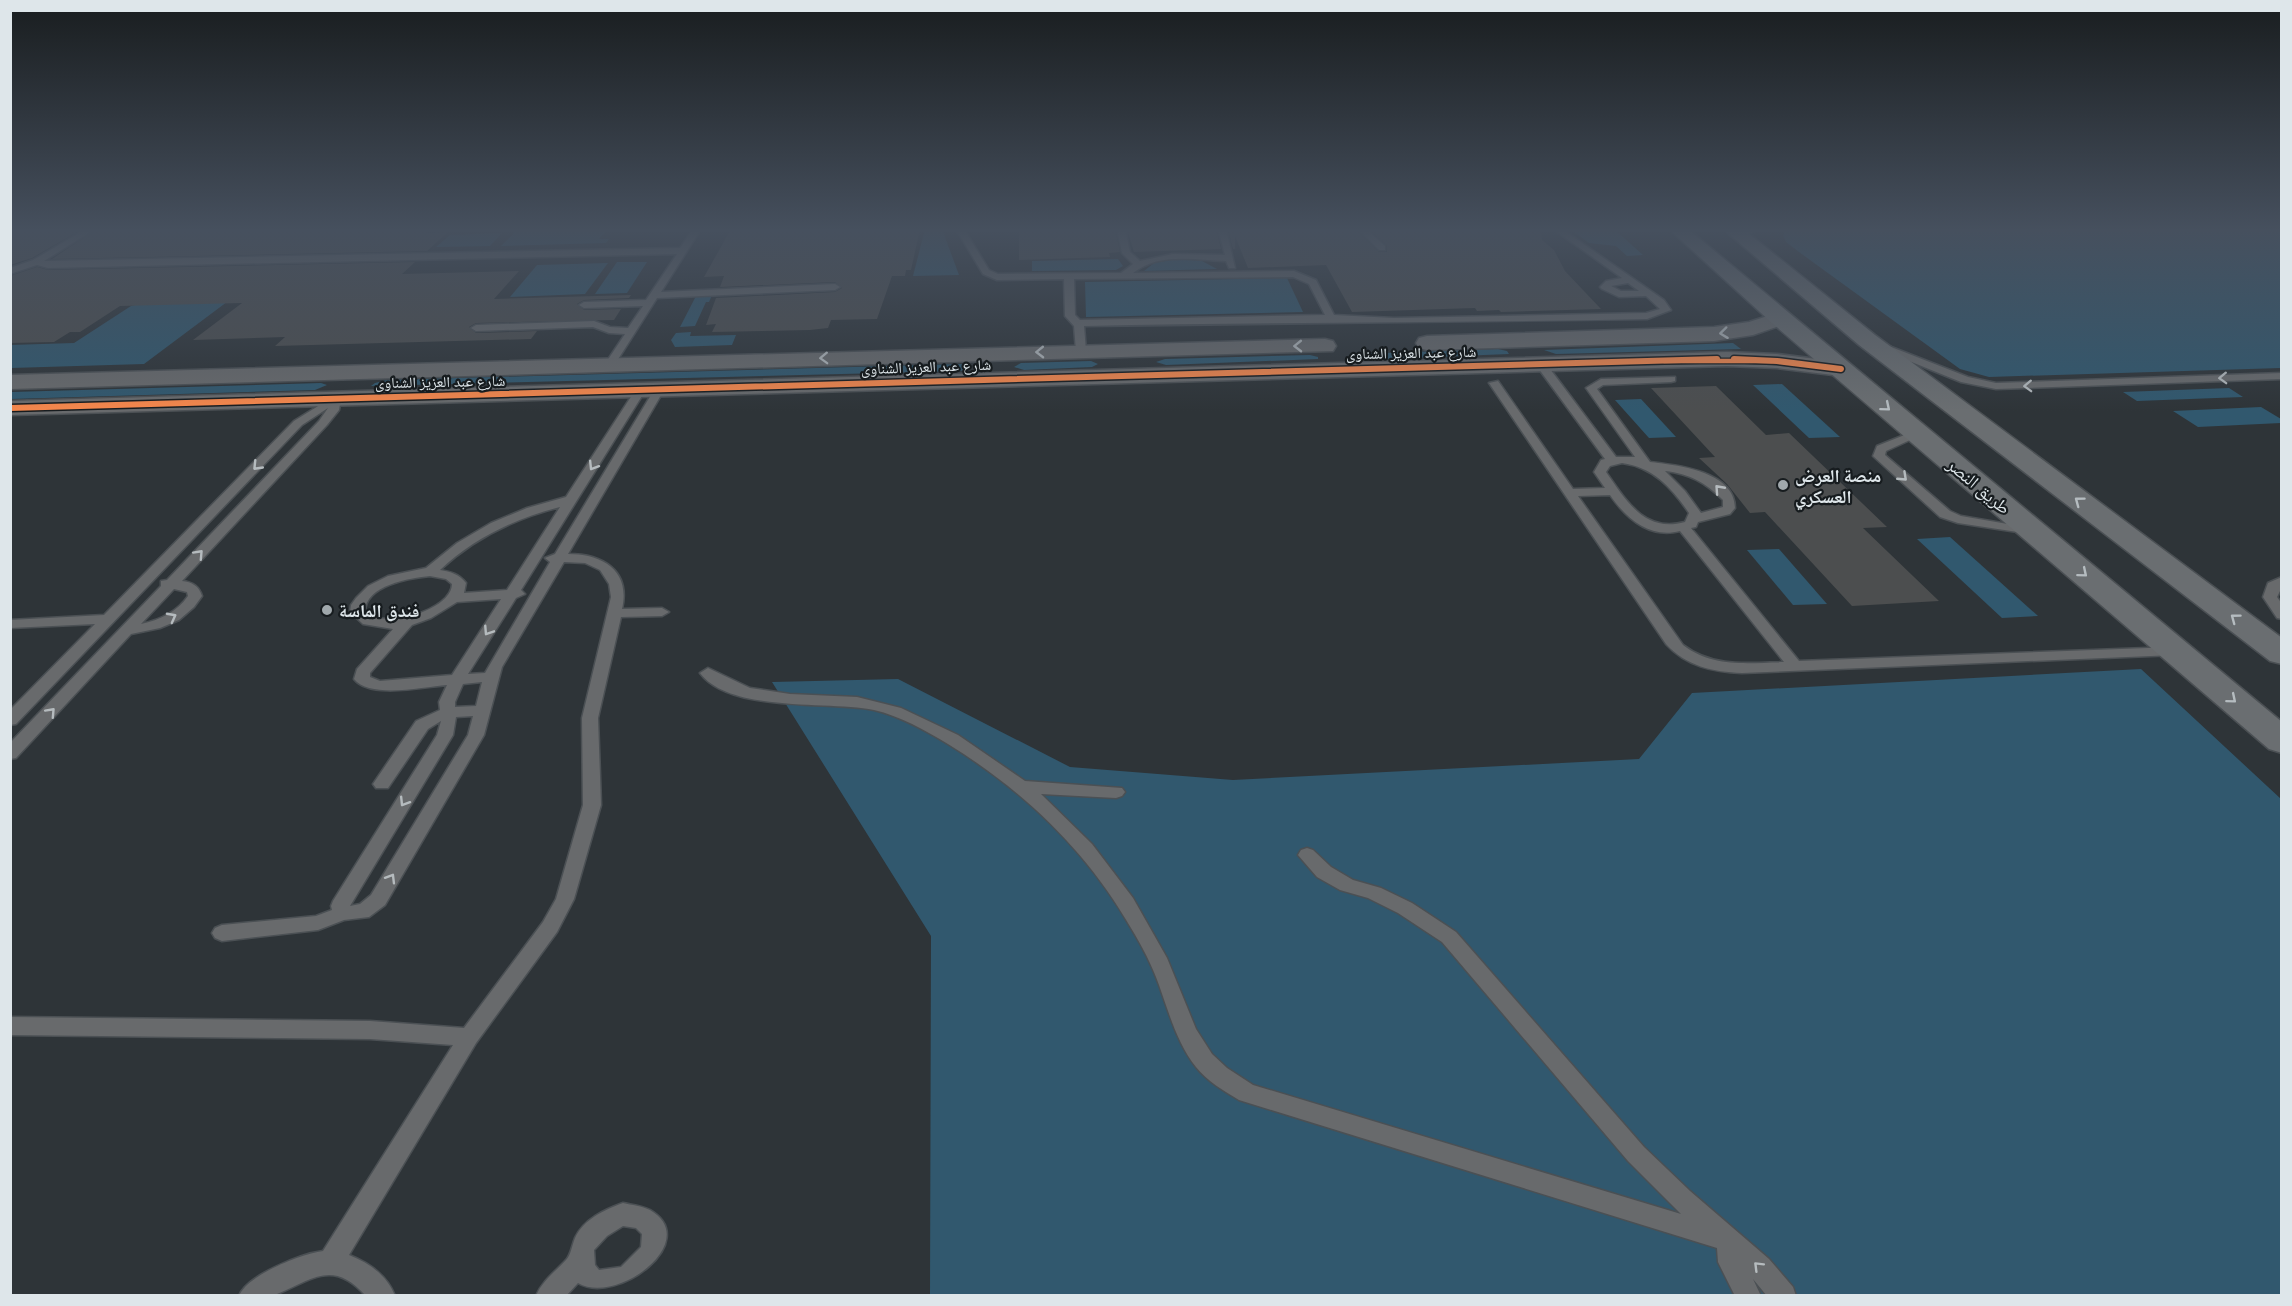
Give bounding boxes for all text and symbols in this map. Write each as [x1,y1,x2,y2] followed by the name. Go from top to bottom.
[1719,326,1728,339] one-way arrow
[1294,340,1303,353] one-way arrow
[1346,343,1477,364] street label: شارع عبد العزيز الشناوى
[1036,346,1045,359] one-way arrow
[820,352,829,364] one-way arrow
[860,356,992,379] street label: شارع عبد العزيز الشناوى
[375,372,506,393] street label: شارع عبد العزيز الشناوى
[2219,372,2228,385] one-way arrow
[2024,379,2033,392] one-way arrow
[1879,400,1890,411] one-way arrow
[1942,453,2015,519] street label: طريق النصر
[253,459,264,469] one-way arrow
[588,460,600,470] one-way arrow
[1795,465,1881,511] place label: منصة العرض العسكري
[1896,470,1906,481] one-way arrow
[1776,478,1790,492] marker: منصة العرض العسكري
[1716,485,1727,496] one-way arrow
[2075,497,2086,508] one-way arrow
[192,551,203,561] one-way arrow
[2076,566,2087,577] one-way arrow
[339,600,419,622] place label: فندق الماسة
[320,603,334,617] marker: فندق الماسة
[165,613,176,624] one-way arrow
[2230,615,2241,626] one-way arrow
[484,625,496,635] one-way arrow
[2225,692,2236,703] one-way arrow
[44,708,55,719] one-way arrow
[399,796,411,806] one-way arrow
[384,874,395,884] one-way arrow
[1755,1263,1766,1274] one-way arrow

